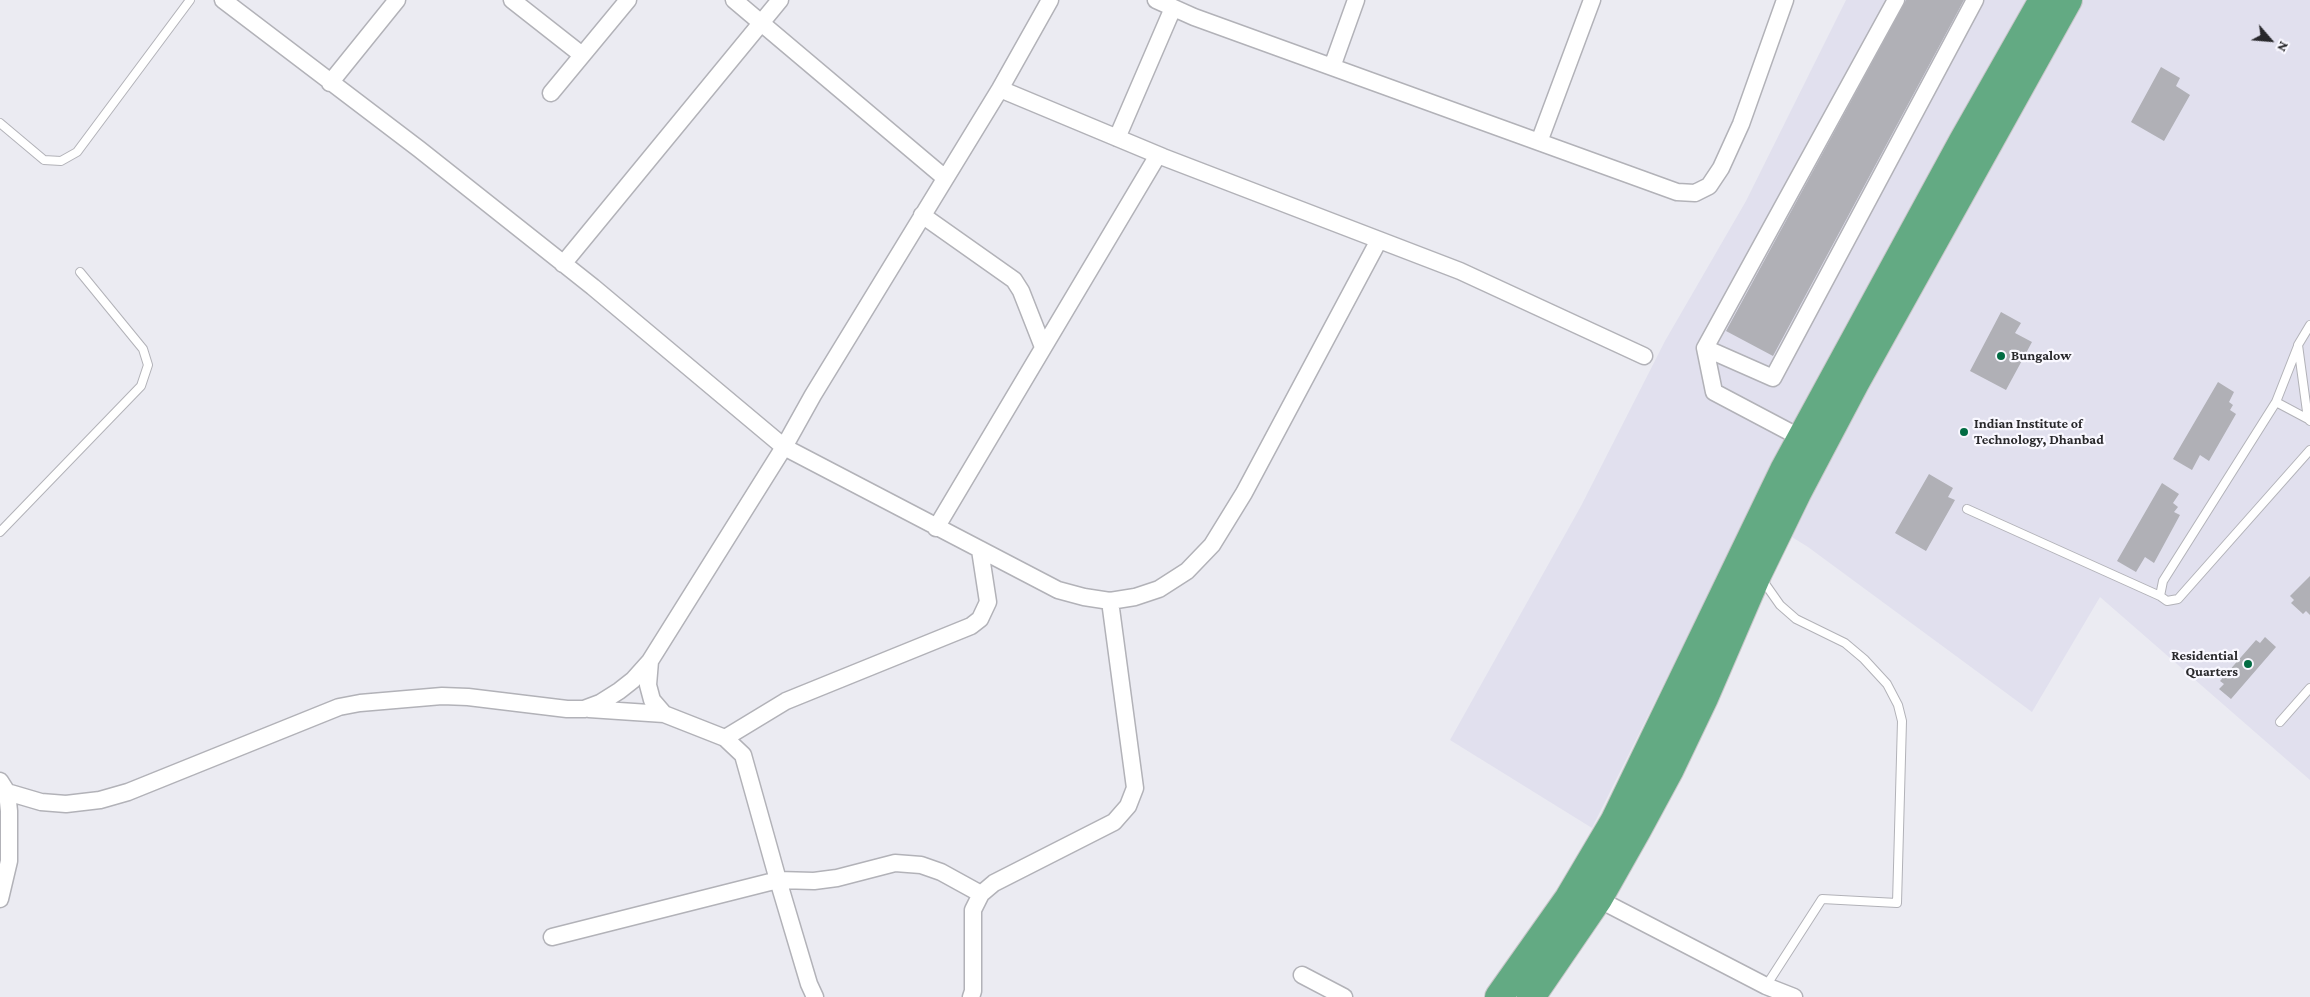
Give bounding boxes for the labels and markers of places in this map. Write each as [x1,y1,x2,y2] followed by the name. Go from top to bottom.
[2011,348,2071,364] place label: Bungalow
[1995,350,2007,362] marker: Bungalow
[1974,416,2104,448] place label: Indian Institute of Technology, Dhanbad
[1958,426,1970,438] marker: Indian Institute of Technology, Dhanbad
[2171,648,2238,680] place label: Residential Quarters
[2242,658,2254,670] marker: Residential Quarters

